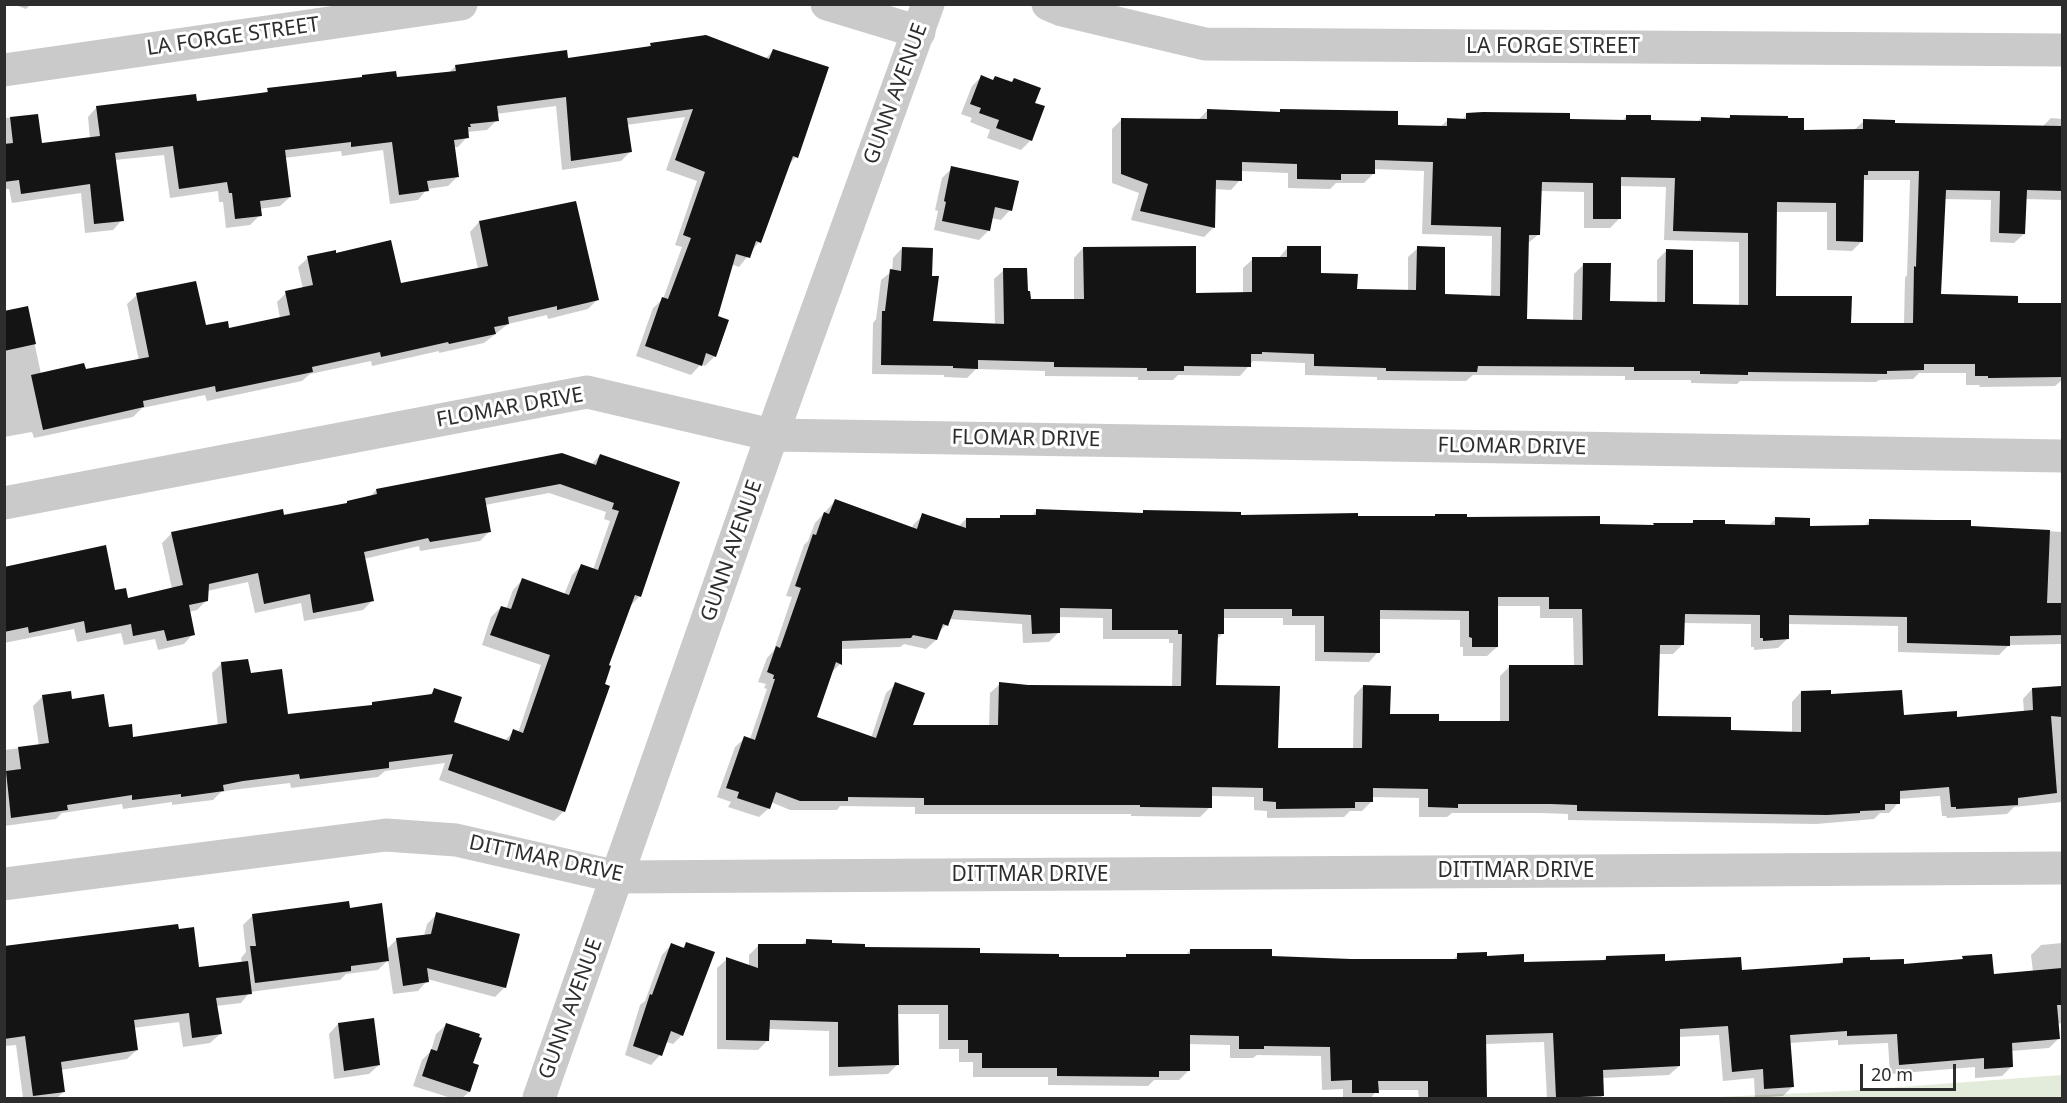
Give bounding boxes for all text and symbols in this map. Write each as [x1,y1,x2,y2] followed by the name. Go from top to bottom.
[145,12,321,62] street label: LA FORGE STREET
[859,20,933,168] street label: GUNN AVENUE
[1466,34,1640,60] street label: LA FORGE STREET
[435,383,585,433] street label: FLOMAR DRIVE
[951,425,1101,453] street label: FLOMAR DRIVE
[1437,433,1587,461] street label: FLOMAR DRIVE
[696,477,768,625] street label: GUNN AVENUE
[467,830,625,888] street label: DITTMAR DRIVE
[1438,858,1594,884] street label: DITTMAR DRIVE
[952,862,1108,888] street label: DITTMAR DRIVE
[534,935,608,1083] street label: GUNN AVENUE
[1863,1052,1959,1090] scale bar
[1871,1062,1913,1086] text: 20 m

